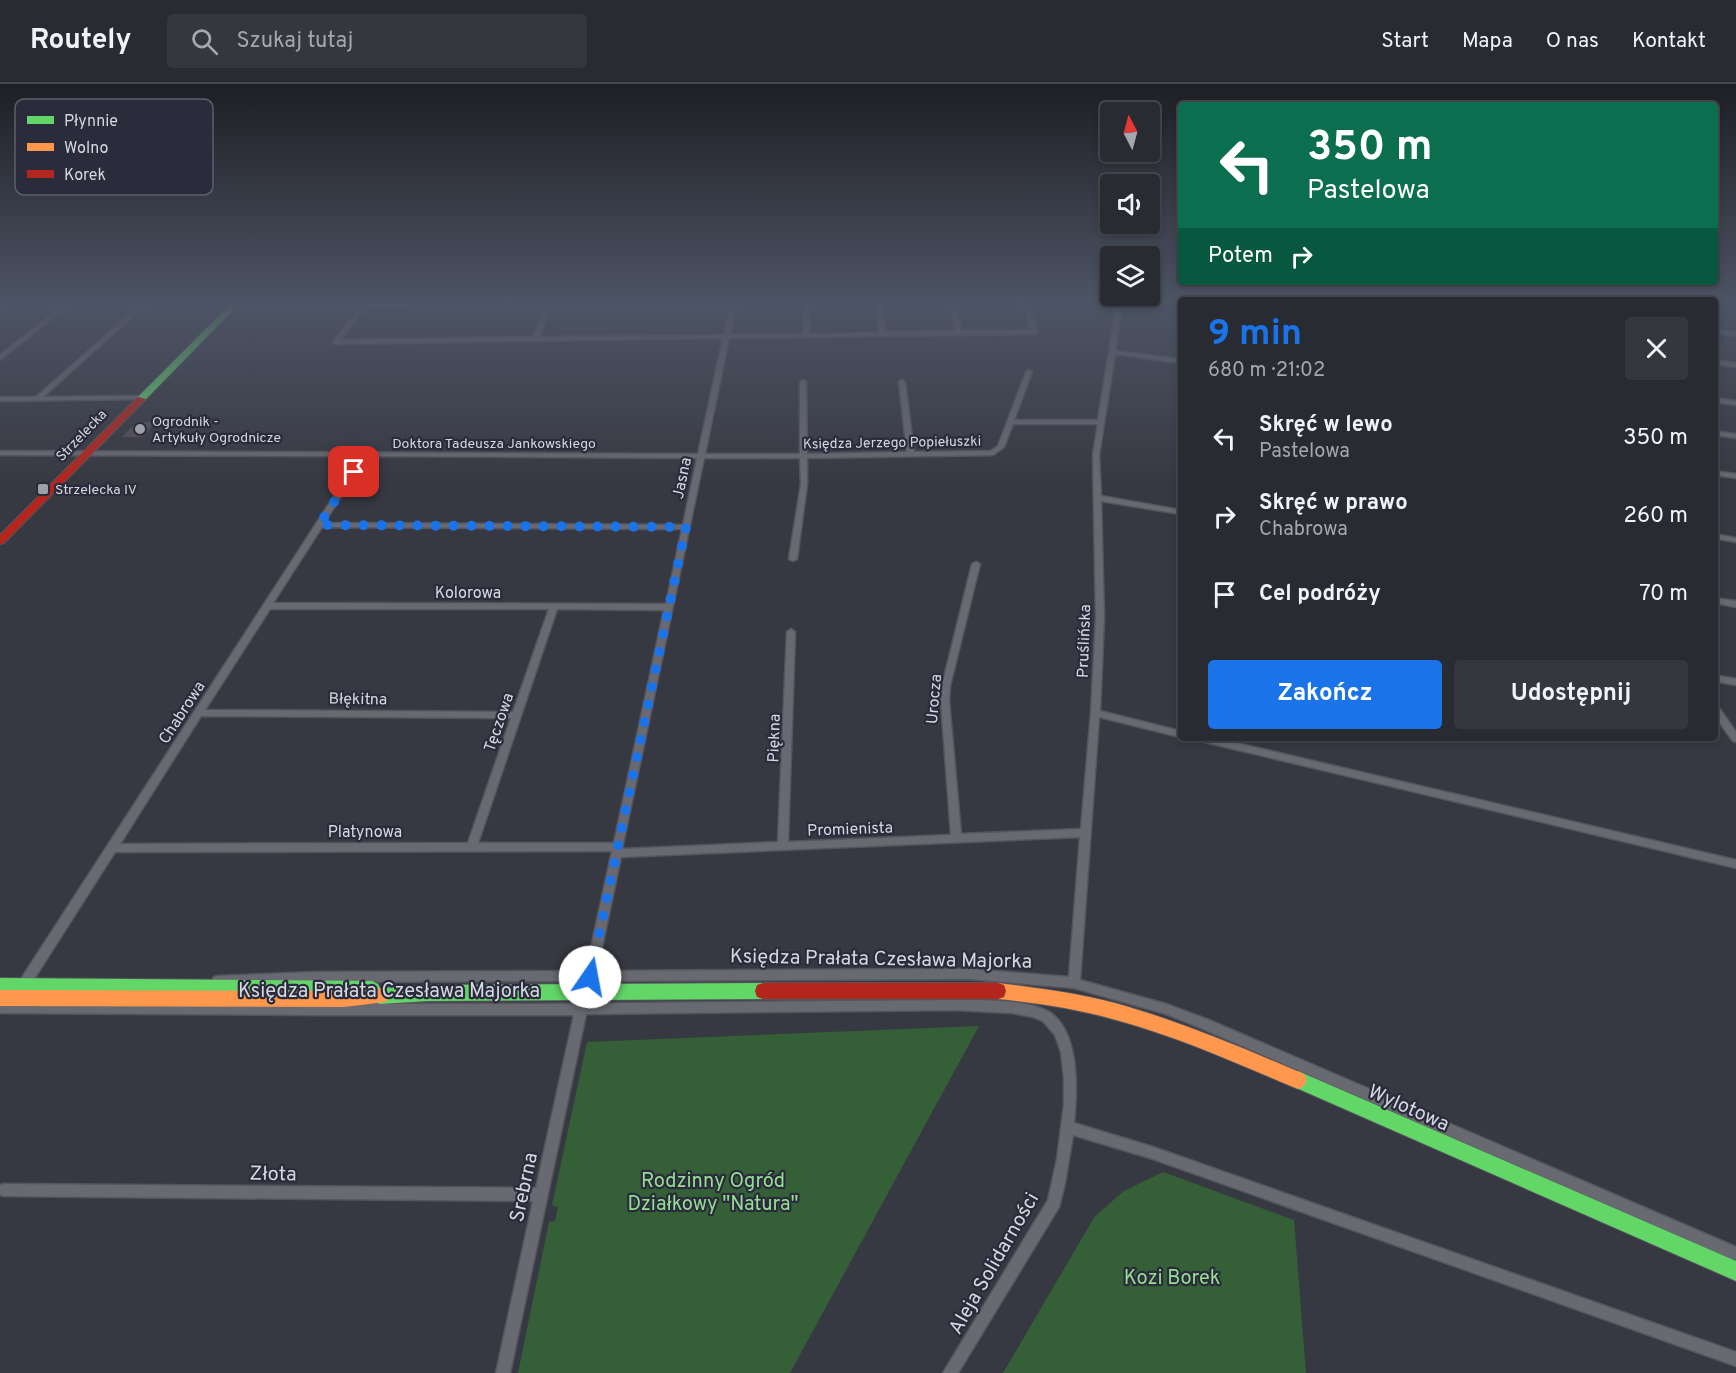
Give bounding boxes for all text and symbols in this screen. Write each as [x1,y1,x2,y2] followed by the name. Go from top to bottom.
[167,14,587,68] search box
[30,23,131,59] text: Routely
[188,25,221,58] icon: search
[236,28,353,55] text: Szukaj tutaj
[1381,28,1429,55] text: Start
[1462,28,1513,55] text: Mapa
[1546,28,1599,55] text: O nas
[1632,28,1706,55] text: Kontakt
[15,99,213,195] legend
[1100,102,1160,162] north arrow
[1100,102,1160,306] map controls
[64,112,118,132] text: Płynnie
[1307,122,1433,175] text: 350 m
[1208,126,1286,204] icon: left
[64,139,108,159] text: Wolno
[64,166,106,186] text: Korek
[1100,174,1160,234] button: sound
[1307,174,1430,208] text: Pastelowa
[1285,240,1318,273] icon: right
[1208,243,1273,270] text: Potem
[1100,246,1160,306] button: layers
[1208,312,1302,358] text: 9 min
[1625,317,1688,380] button: close
[1208,358,1325,384] text: 680 m · 21:02
[53,407,111,466] street label: Strzelecka
[1259,412,1393,439] text: Skręć w lewo
[152,414,281,447] place label: Ogrodnik - Artykuły Ogrodnicze
[133,422,147,436] marker: Ogrodnik - Artykuły Ogrodnicze
[1208,422,1241,455] icon: left
[1623,425,1688,452] text: 350 m
[803,433,981,454] street label: Księdza Jerzego Popiełuszki
[392,436,596,453] street label: Doktora Tadeusza Jankowskiego
[1259,439,1350,465] text: Pastelowa
[328,446,379,497] pin
[337,455,370,488] icon: arrive
[669,456,697,501] street label: Jasna
[36,482,50,496] marker: Strzelecka IV
[55,482,137,499] place label: Strzelecka IV
[1259,490,1408,517] text: Skręć w prawo
[1208,500,1241,533] icon: right
[1623,503,1688,530] text: 260 m
[1259,517,1348,543] text: Chabrowa
[1208,578,1241,611] icon: arrive
[1259,581,1381,608] text: Cel podróży
[1639,581,1688,608] text: 70 m
[435,584,501,604] street label: Kolorowa
[1074,604,1096,678] street label: Pruślińska
[1208,660,1442,729] button: Zakończ
[1454,660,1688,729] button: Udostępnij
[923,673,947,725] street label: Urocza
[155,678,210,748] street label: Chabrowa
[328,689,388,711] street label: Błękitna
[481,691,519,755] street label: Tęczowa
[764,713,786,763] street label: Piękna
[807,819,893,841] street label: Promienista
[328,823,402,843] street label: Platynowa
[730,944,1032,976] street label: Księdza Prałata Czesława Majorka
[558,945,622,1009] position arrow
[238,979,540,1005] street label: Księdza Prałata Czesława Majorka
[1363,1079,1453,1138] street label: Wylotowa
[505,1150,545,1225] street label: Srebrna
[249,1162,297,1188] street label: Złota
[627,1169,799,1218] park label: Rodzinny Ogród Działkowy "Natura"
[944,1188,1046,1340] street label: Aleja Solidarności
[1124,1266,1220,1292] park label: Kozi Borek

